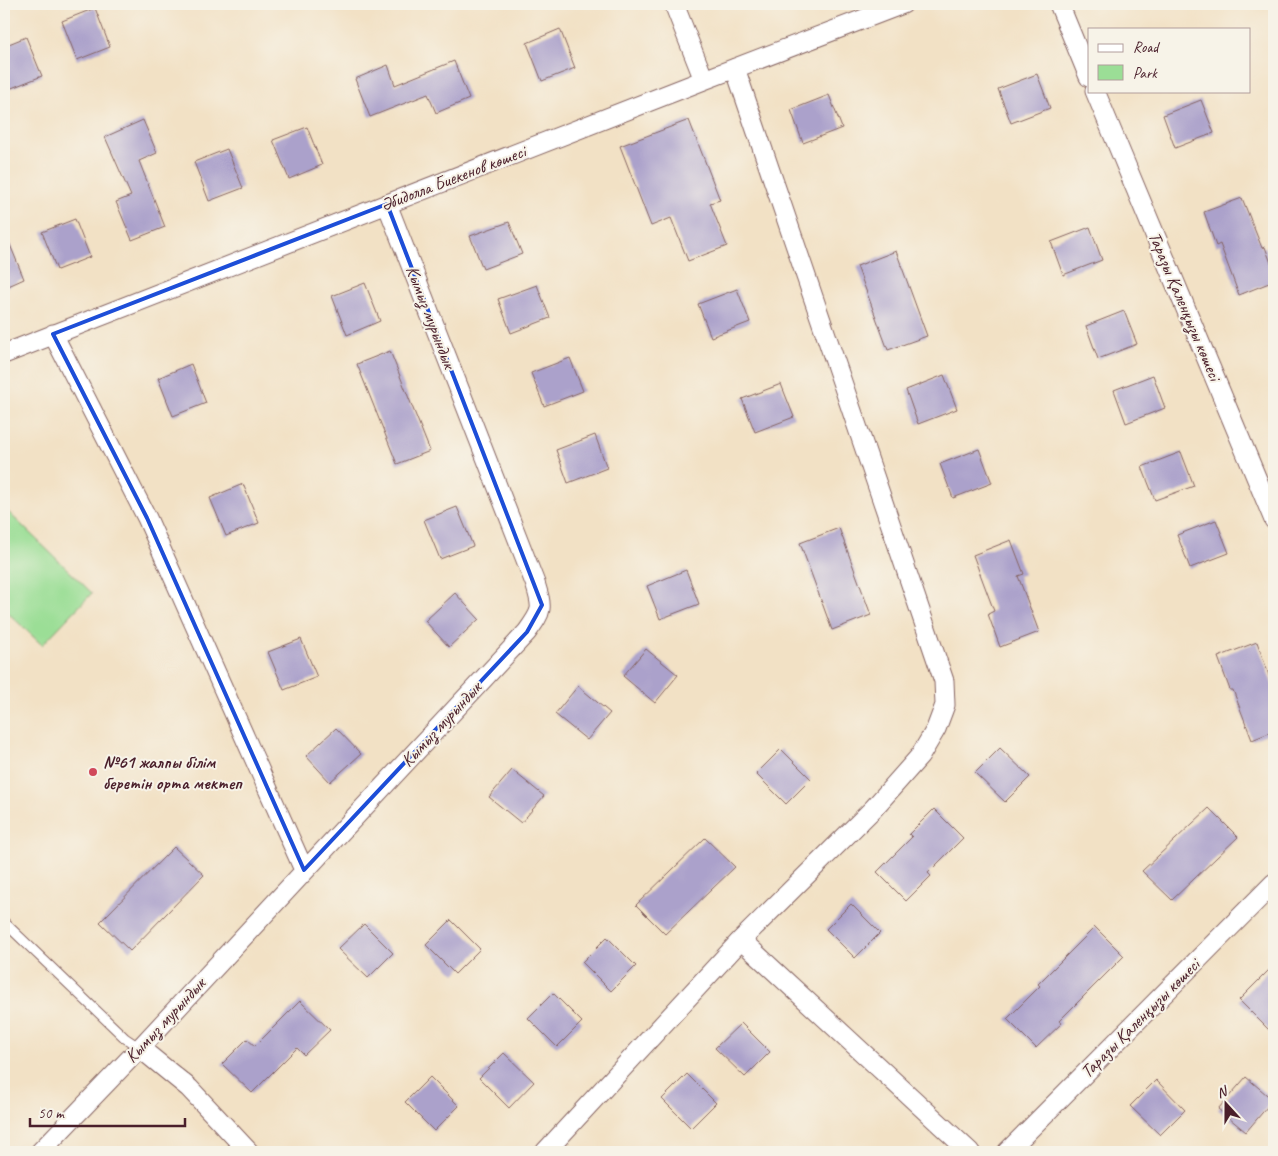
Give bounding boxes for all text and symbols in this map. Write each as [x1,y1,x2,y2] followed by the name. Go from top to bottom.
[1088,28,1250,92] legend
[1133,38,1160,57] text: Road
[1133,64,1158,83] text: Park
[377,139,531,216] street label: Әбидолла Биекенов көшесі
[1143,228,1227,387] street label: Таразы Қаленқызы көшесі
[400,262,462,374] street label: Кымыз мурындык
[396,675,488,772] street label: Кымыз мурындык
[103,751,243,794] place label: №61 жалпы білім беретін орта мектеп
[87,766,99,778] marker: №61 жалпы білім беретін орта мектеп
[1076,952,1207,1083] street label: Таразы Қаленқызы көшесі
[120,971,212,1068] street label: Кымыз мурындык
[1200,1078,1250,1128] north arrow
[1214,1082,1231,1102] text: N
[30,1096,185,1128] scale bar
[38,1104,65,1123] text: 50 m

